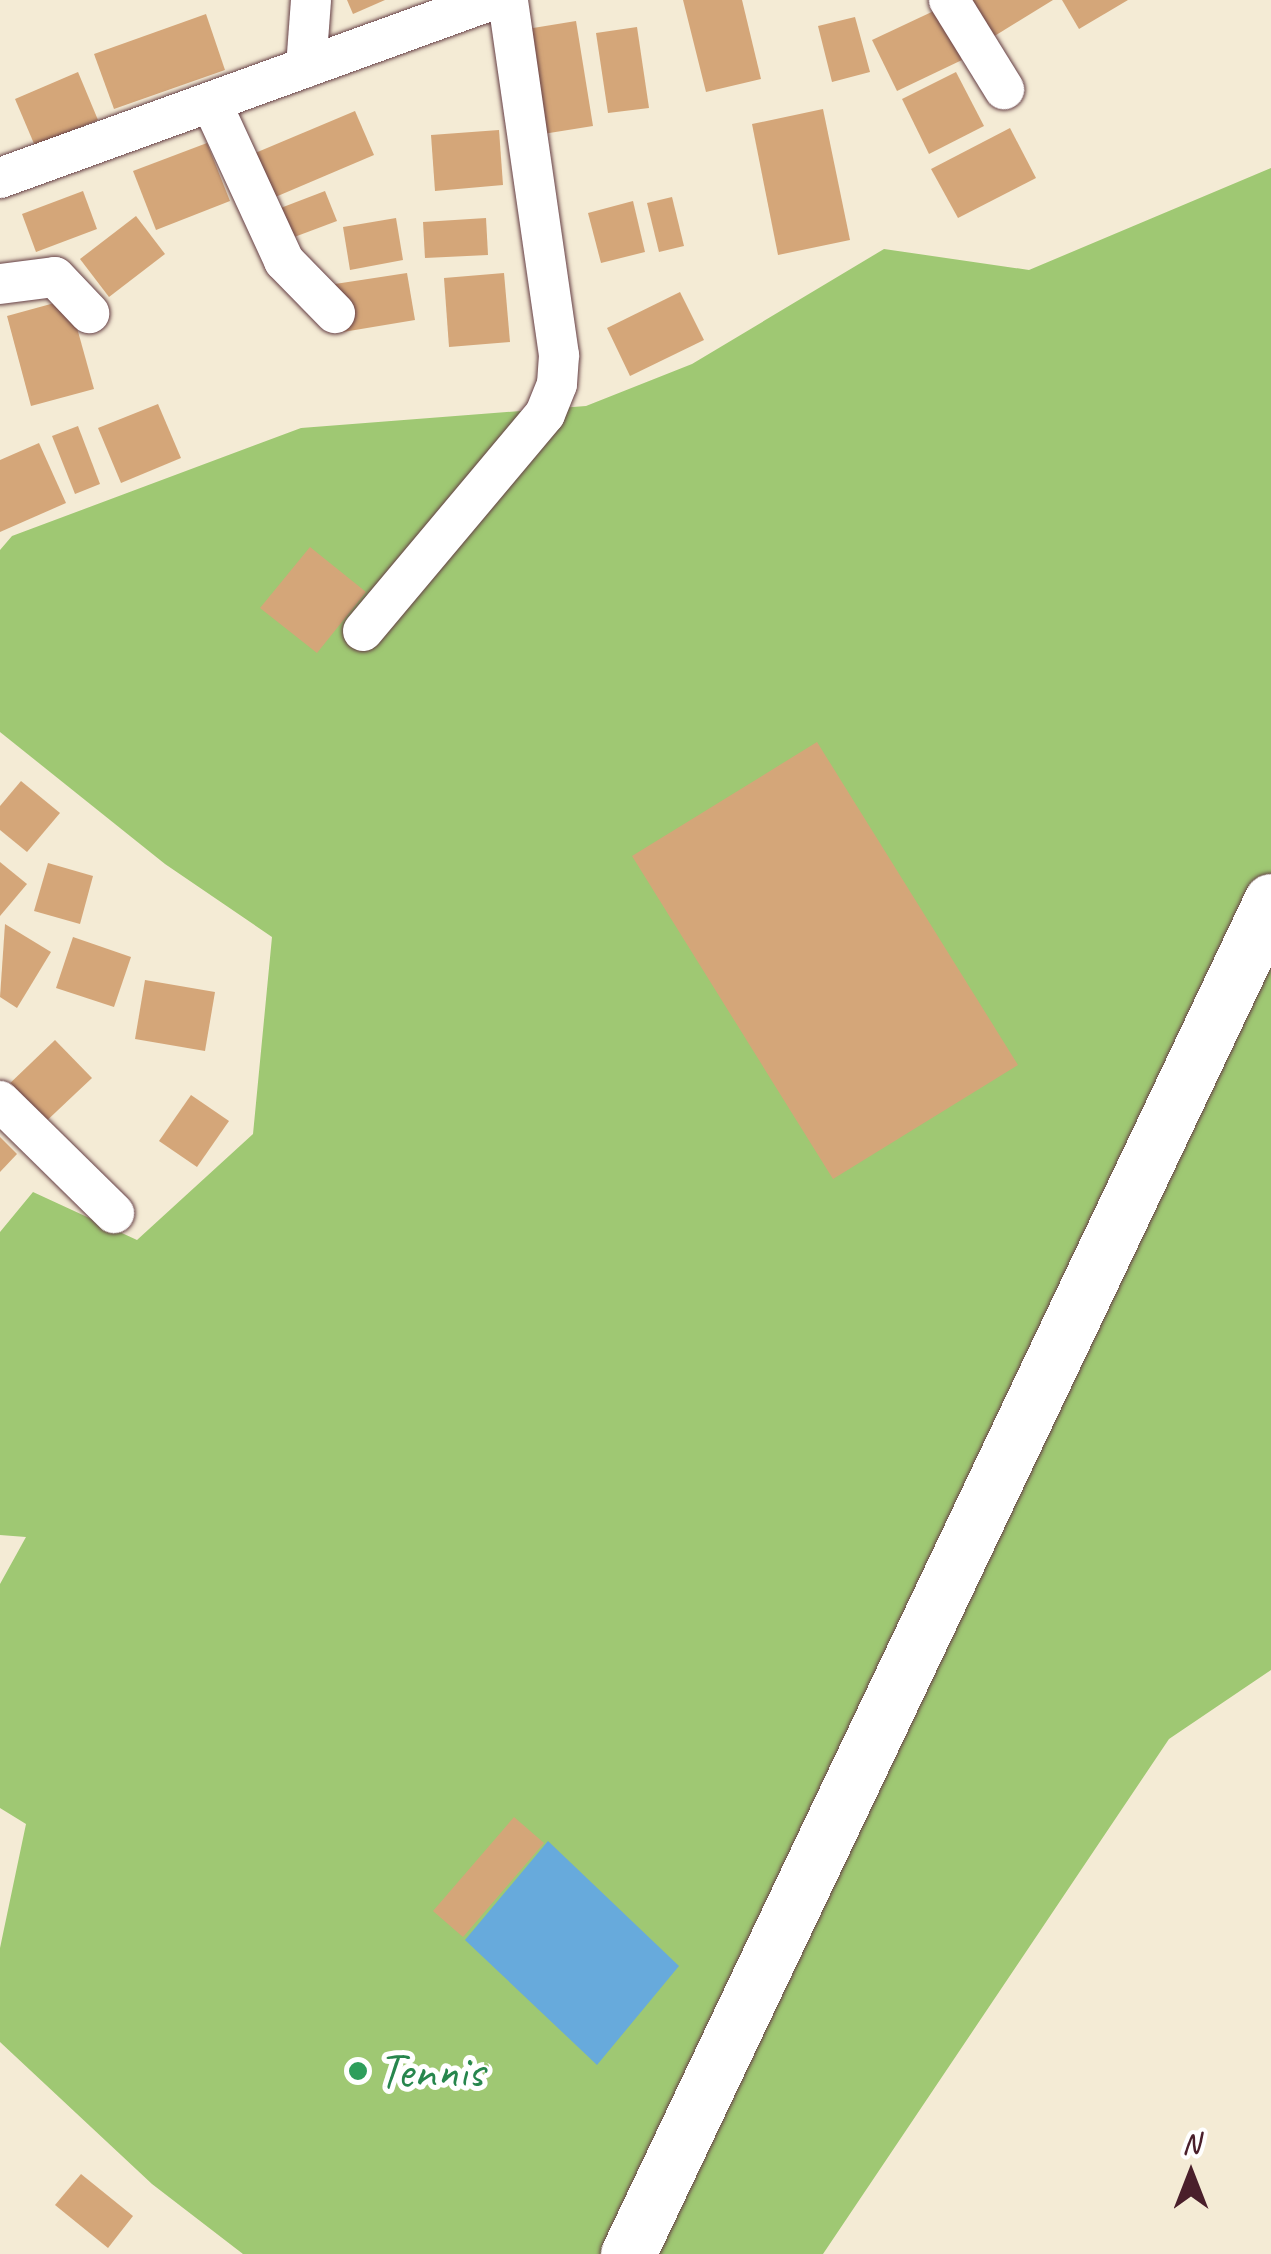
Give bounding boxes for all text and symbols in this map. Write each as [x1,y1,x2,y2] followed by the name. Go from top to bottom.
[378,2041,484,2101] place label: Tennis
[347,2060,369,2082] marker: Tennis
[1141,2124,1241,2224] north arrow
[1182,2126,1200,2161] text: N

